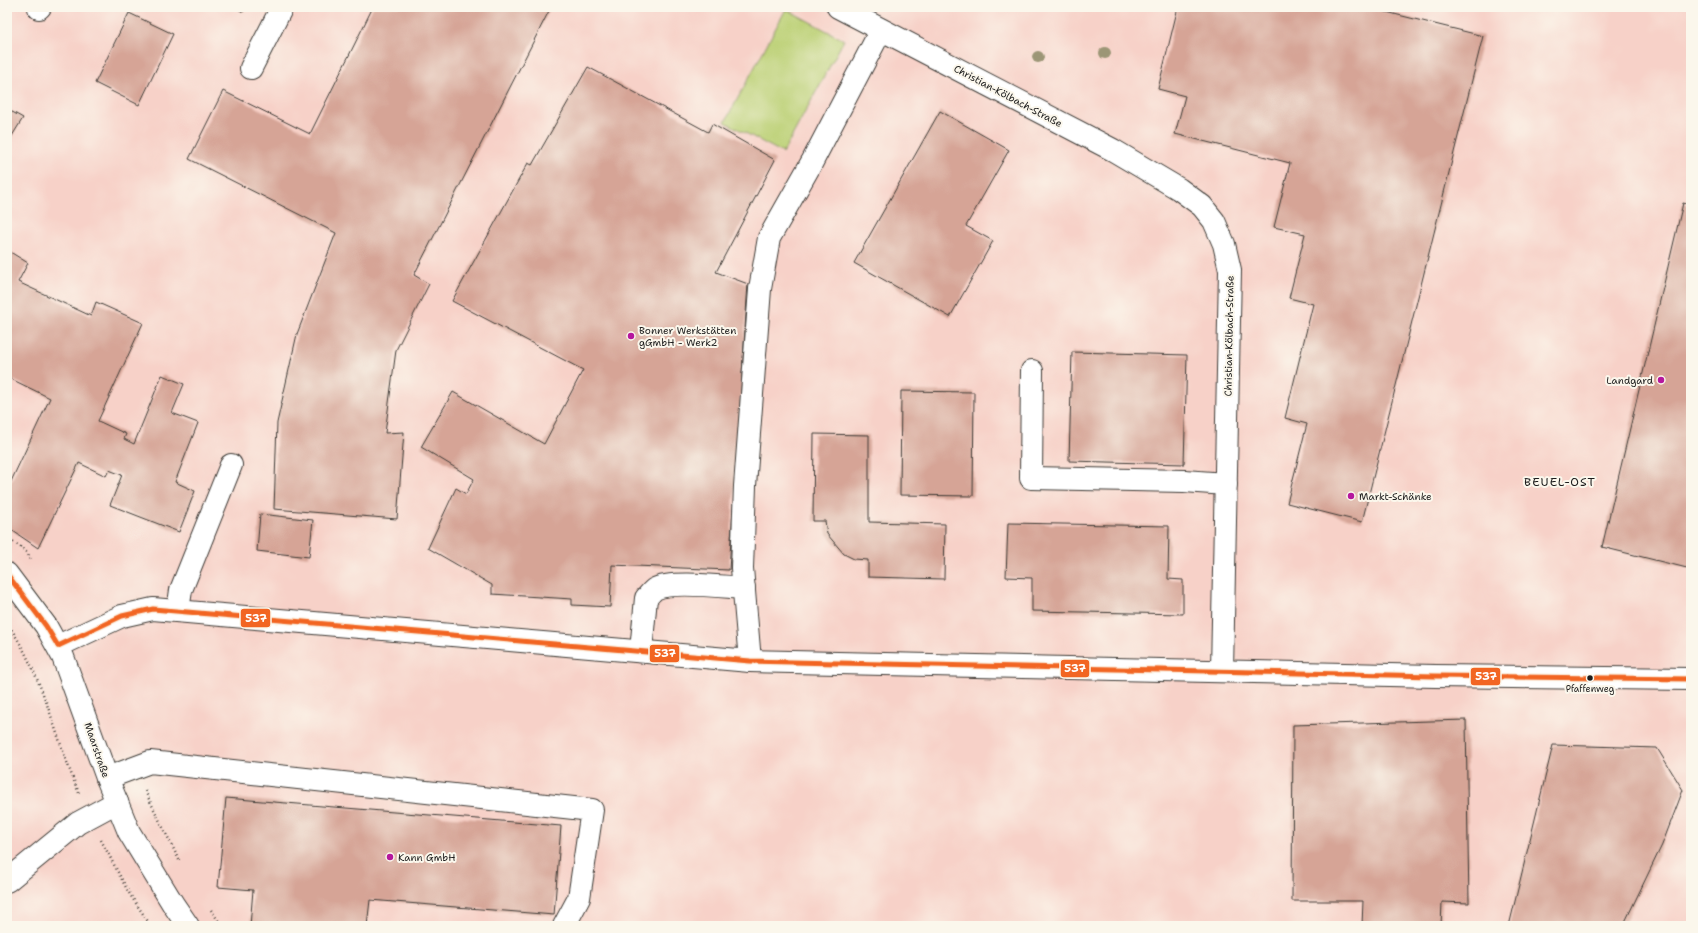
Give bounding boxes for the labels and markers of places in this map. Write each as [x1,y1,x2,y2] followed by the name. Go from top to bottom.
[639,324,736,349] place label: Bonner Werkstätten gGmbH - Werk2
[626,331,636,341] marker: Bonner Werkstätten gGmbH - Werk2
[1606,374,1654,387] place label: Landgard
[1656,375,1666,385] marker: Landgard
[1359,490,1432,503] place label: Markt-Schänke
[1346,491,1356,501] marker: Markt-Schänke
[1585,673,1595,683] marker: Pfaffenweg
[1566,683,1615,695] place label: Pfaffenweg
[398,851,456,864] place label: Kann GmbH
[385,852,395,862] marker: Kann GmbH

